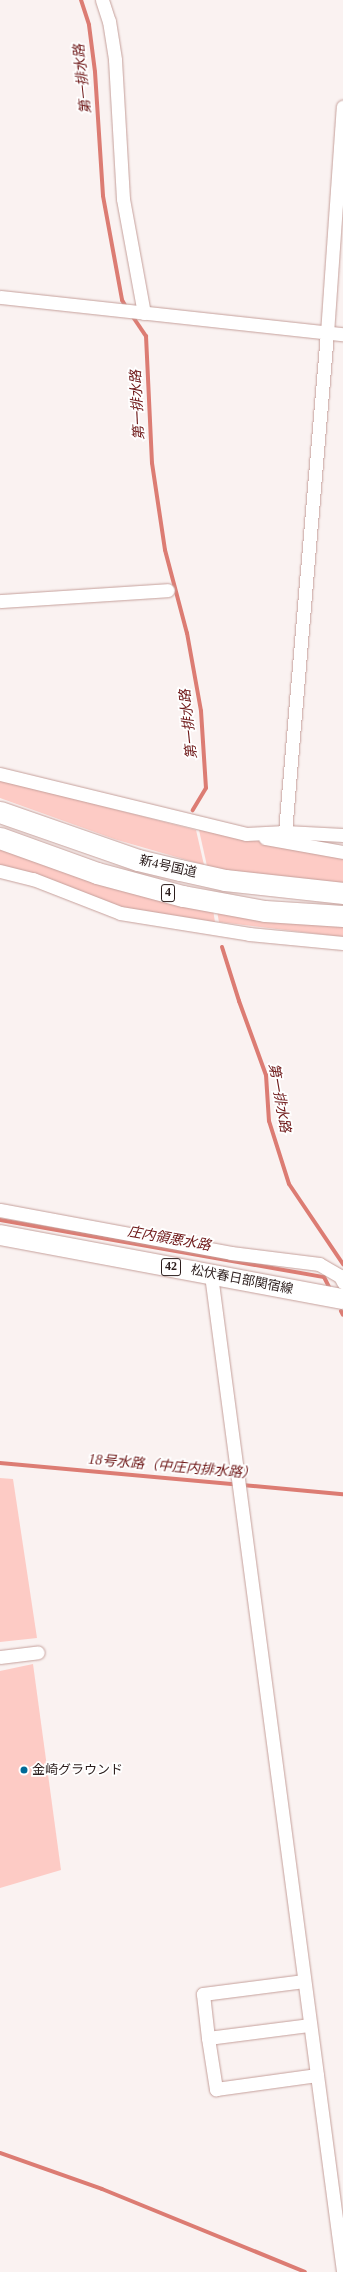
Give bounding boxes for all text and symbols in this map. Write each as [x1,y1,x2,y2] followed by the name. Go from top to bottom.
[71,43,95,115] water label: 第一排水路
[128,370,148,440] water label: 第一排水路
[177,688,201,760] water label: 第一排水路
[138,853,198,881] street label: 新4号国道
[161,883,175,903] road number: 4
[265,1062,293,1134] water label: 第一排水路
[126,1223,212,1255] water label: 庄内領悪水路
[161,1257,181,1277] road number: 42
[189,1262,295,1298] street label: 松伏春日部関宿線
[88,1451,256,1483] water label: 18号水路（中庄内排水路）
[32,1762,123,1778] place label: 金崎グラウンド
[19,1765,29,1775] marker: 金崎グラウンド

